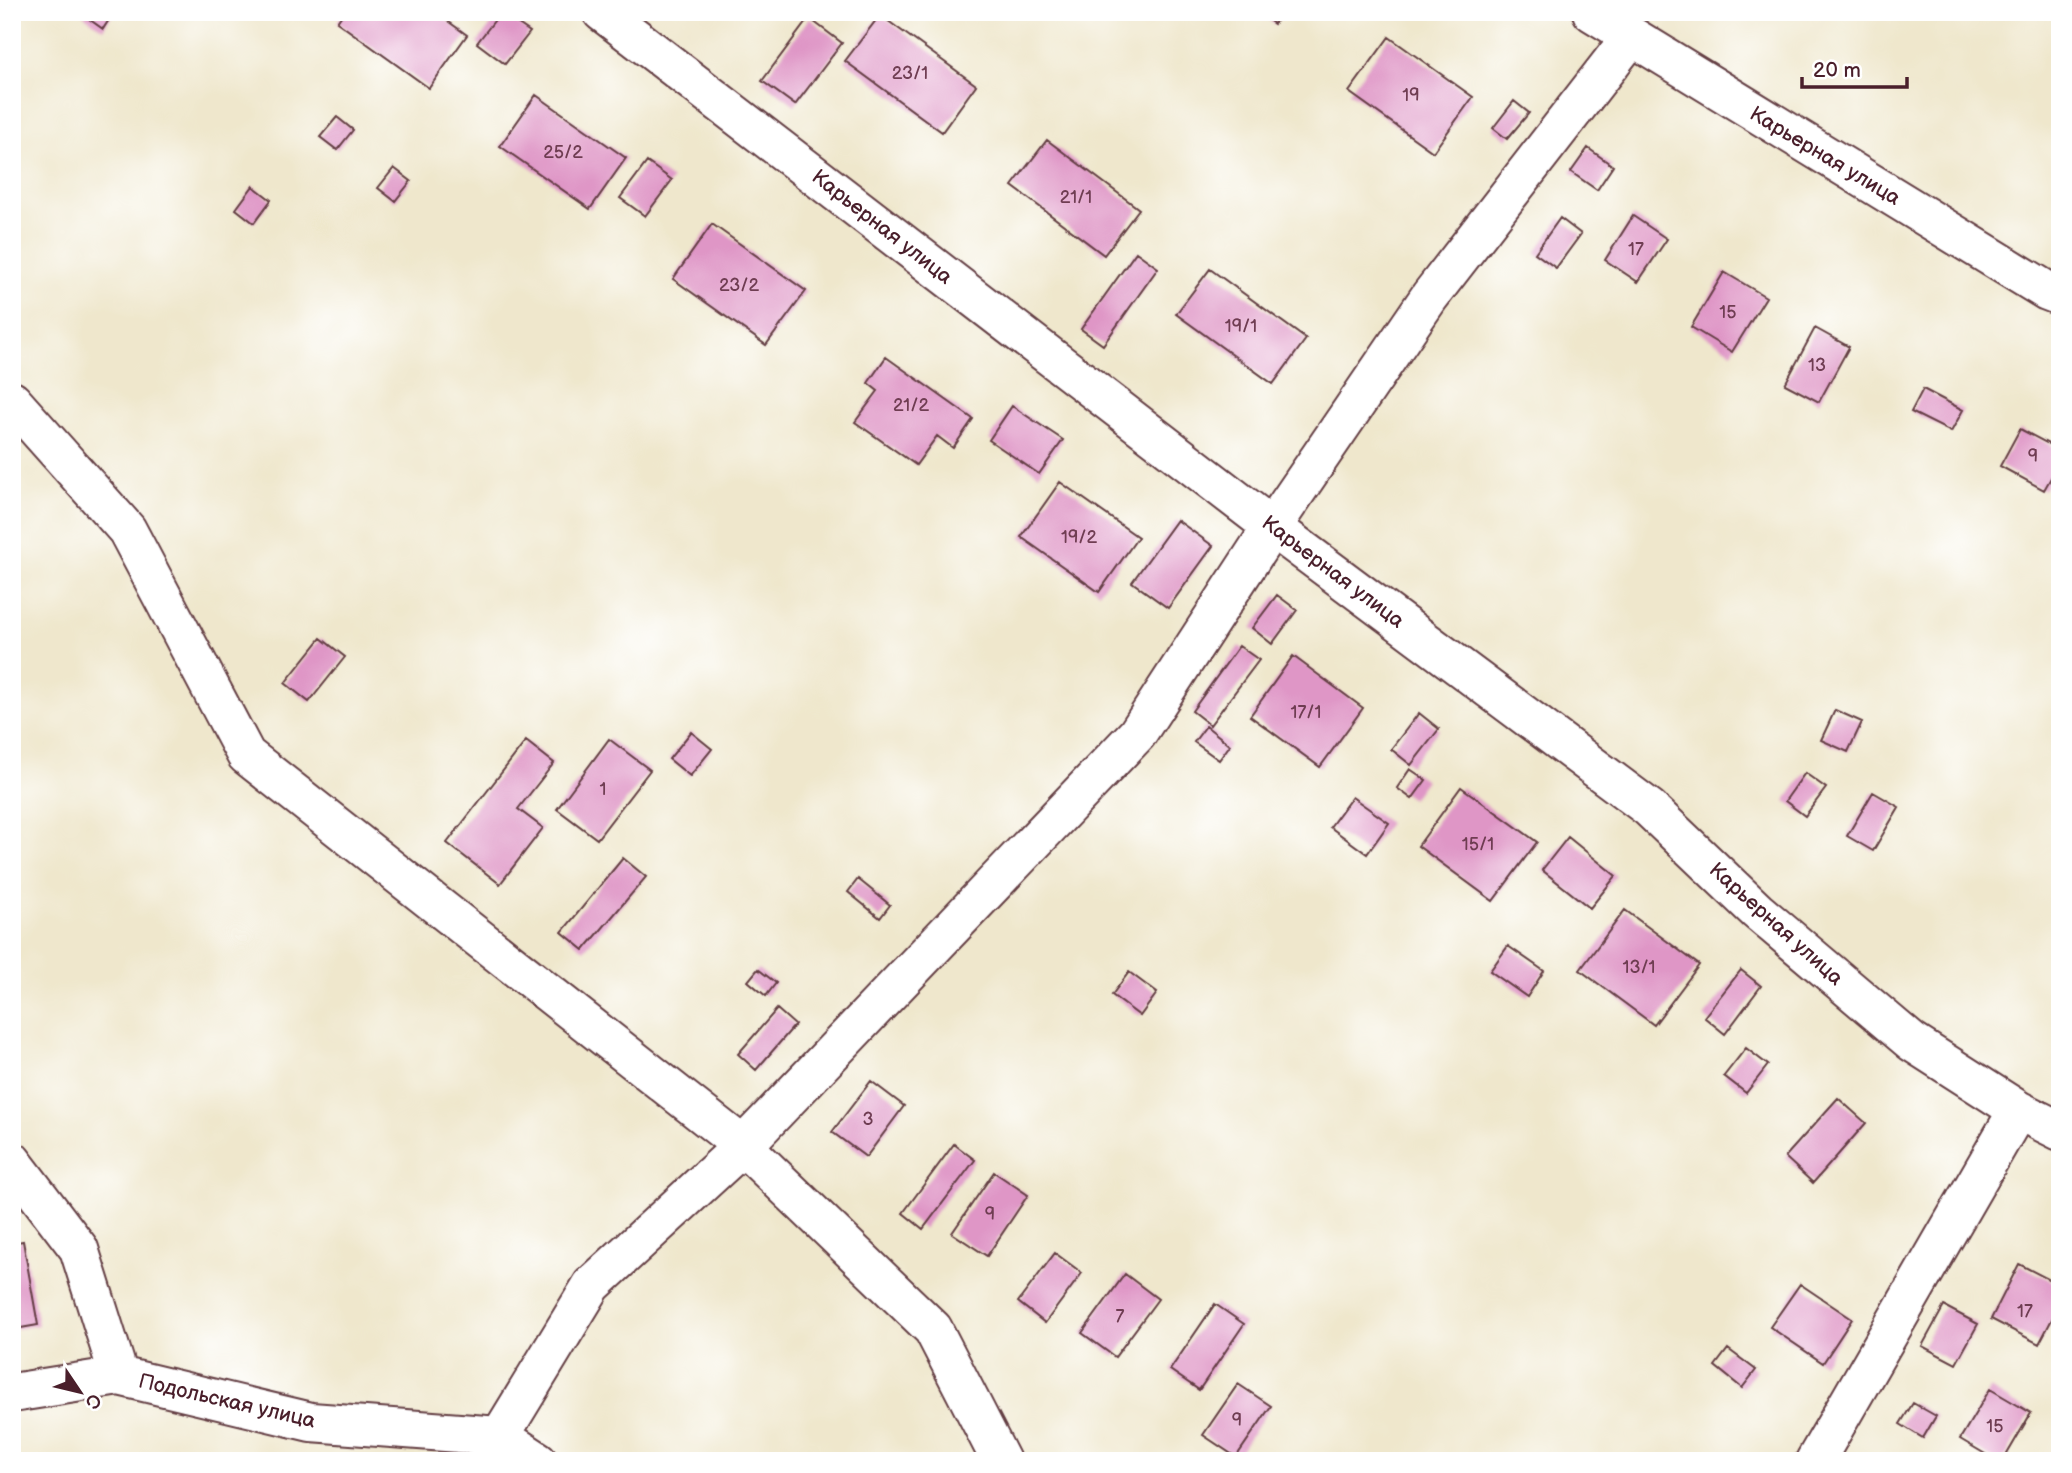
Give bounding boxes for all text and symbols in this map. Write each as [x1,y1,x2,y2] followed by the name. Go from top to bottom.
[1802,46,1908,90] scale bar
[1813,58,1861,83] text: 20 m
[892,63,928,84] house number: 23/1
[1402,85,1420,106] house number: 19
[1745,101,1905,211] street label: Карьерная улица
[543,142,583,163] house number: 25/2
[807,164,958,290] street label: Карьерная улица
[1060,187,1092,208] house number: 21/1
[1628,239,1644,260] house number: 17
[719,275,759,296] house number: 23/2
[1719,302,1737,323] house number: 15
[1225,316,1257,337] house number: 19/1
[1808,355,1826,376] house number: 13
[893,395,929,416] house number: 21/2
[2028,446,2038,467] house number: 9
[1257,510,1409,634] street label: Карьерная улица
[1061,527,1097,548] house number: 19/2
[1291,702,1321,723] house number: 17/1
[600,779,606,800] house number: 1
[1462,834,1494,855] house number: 15/1
[1704,857,1849,991] street label: Карьерная улица
[1622,957,1656,978] house number: 13/1
[862,1109,874,1130] house number: 3
[985,1204,995,1225] house number: 9
[2017,1301,2033,1322] house number: 17
[1116,1306,1125,1327] house number: 7
[46,1358,116,1428] north arrow
[136,1368,319,1434] street label: Подольская улица
[79,1389,106,1413] text: С
[1232,1410,1242,1431] house number: 9
[1986,1416,2004,1437] house number: 15

